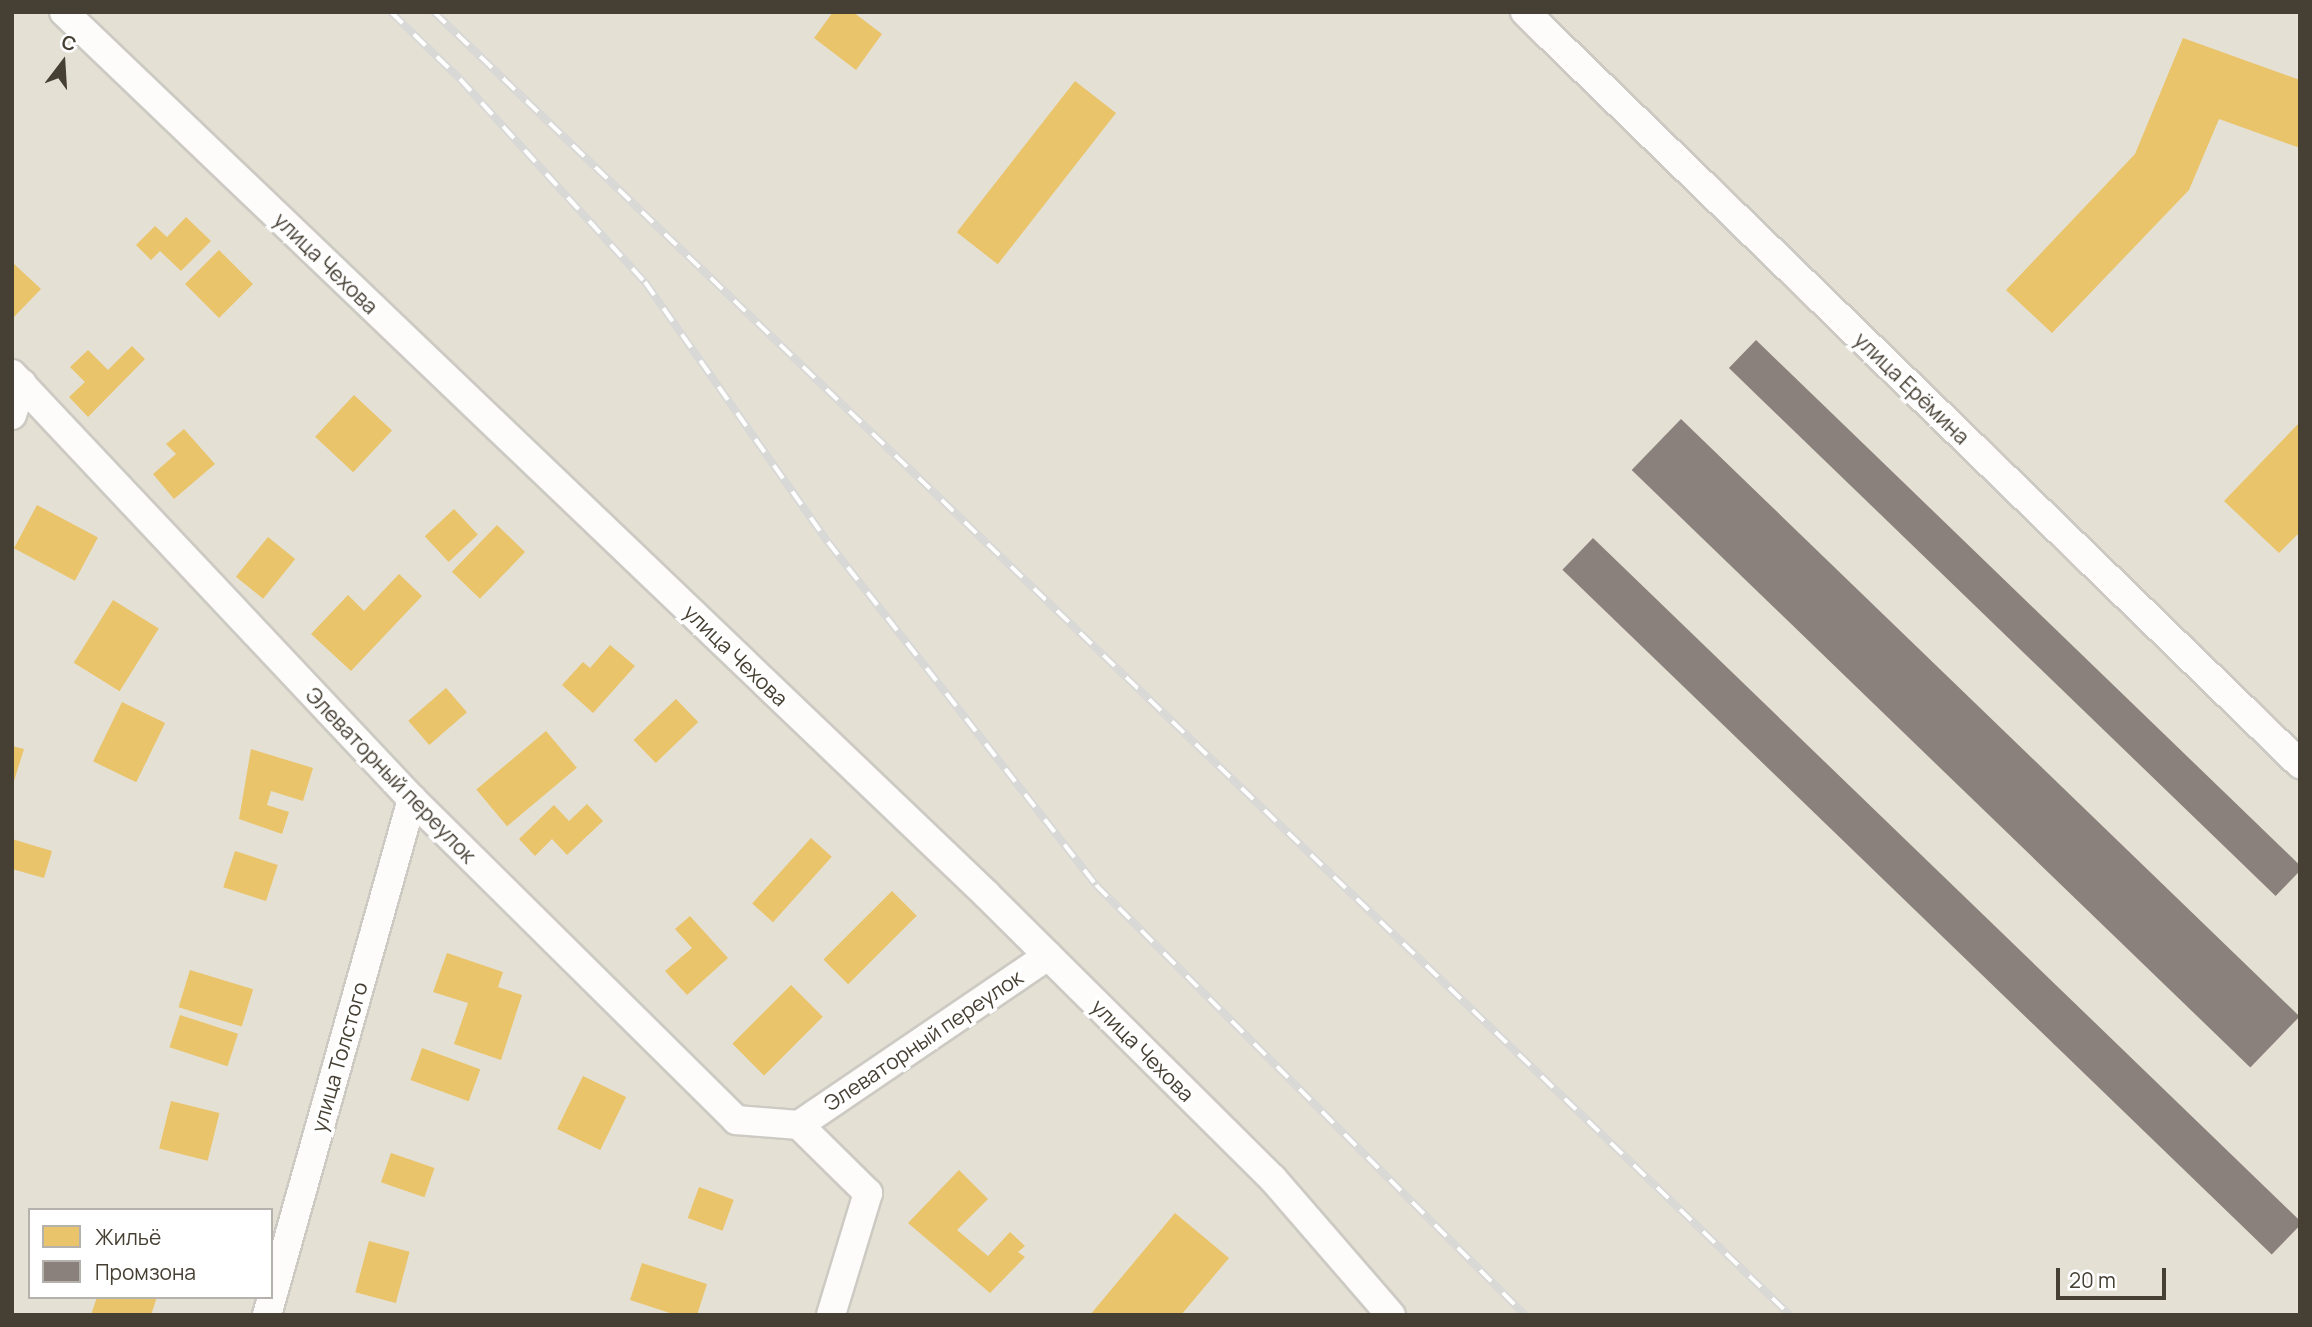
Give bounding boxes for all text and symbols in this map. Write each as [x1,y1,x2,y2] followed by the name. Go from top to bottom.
[28,28,98,98] north arrow
[59,28,80,57] text: С
[269,207,383,319] street label: улица Чехова
[1849,327,1975,449] street label: улица Ерёмина
[679,599,793,711] street label: улица Чехова
[301,682,481,868] street label: Элеваторный переулок
[819,964,1027,1116] street label: Элеваторный переулок
[306,979,372,1135] street label: улица Толстого
[1086,993,1200,1107] street label: улица Чехова
[28,1208,273,1299] legend
[95,1223,161,1251] text: Жильё
[2060,1254,2170,1298] scale bar
[95,1258,196,1286] text: Промзона
[2069,1266,2116,1294] text: 20 m

